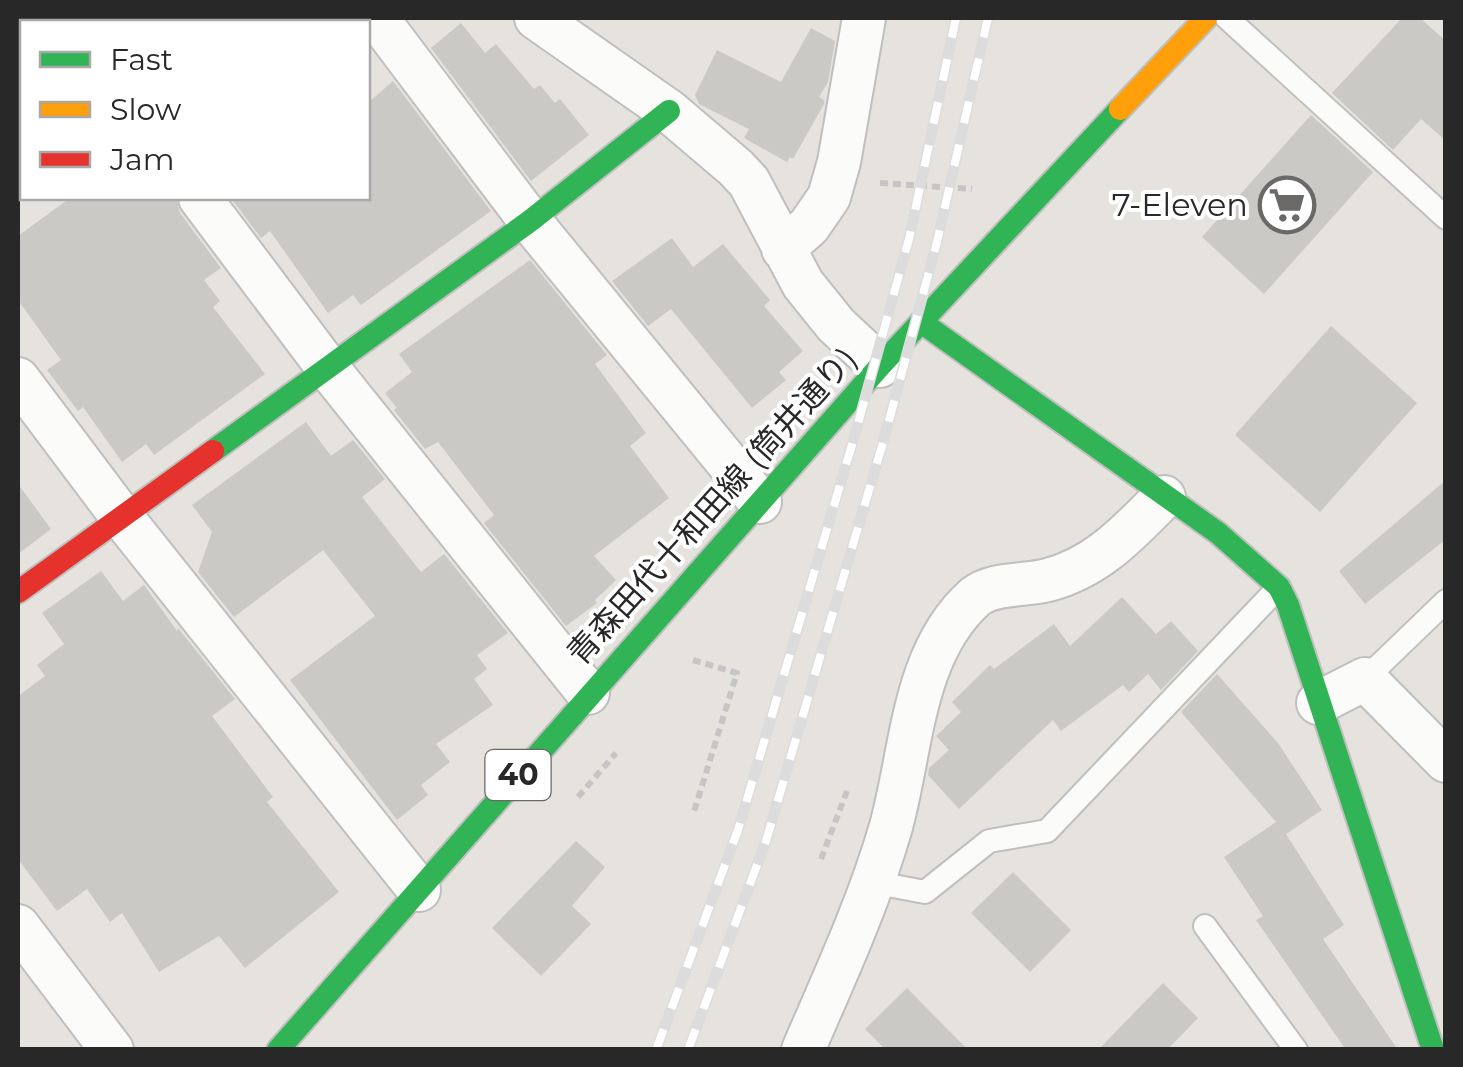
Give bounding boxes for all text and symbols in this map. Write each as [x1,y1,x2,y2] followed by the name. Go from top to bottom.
[20,20,370,200] legend
[110,41,173,78] text: Fast
[110,91,182,128] text: Slow
[109,141,175,178] text: Jam
[1257,175,1317,235] supermarket icon: 7-Eleven
[1112,185,1248,224] place label: 7-Eleven
[559,339,864,672] street label: 青森田代十和田線 (筒井通り)
[486,750,550,800] road number: 40

